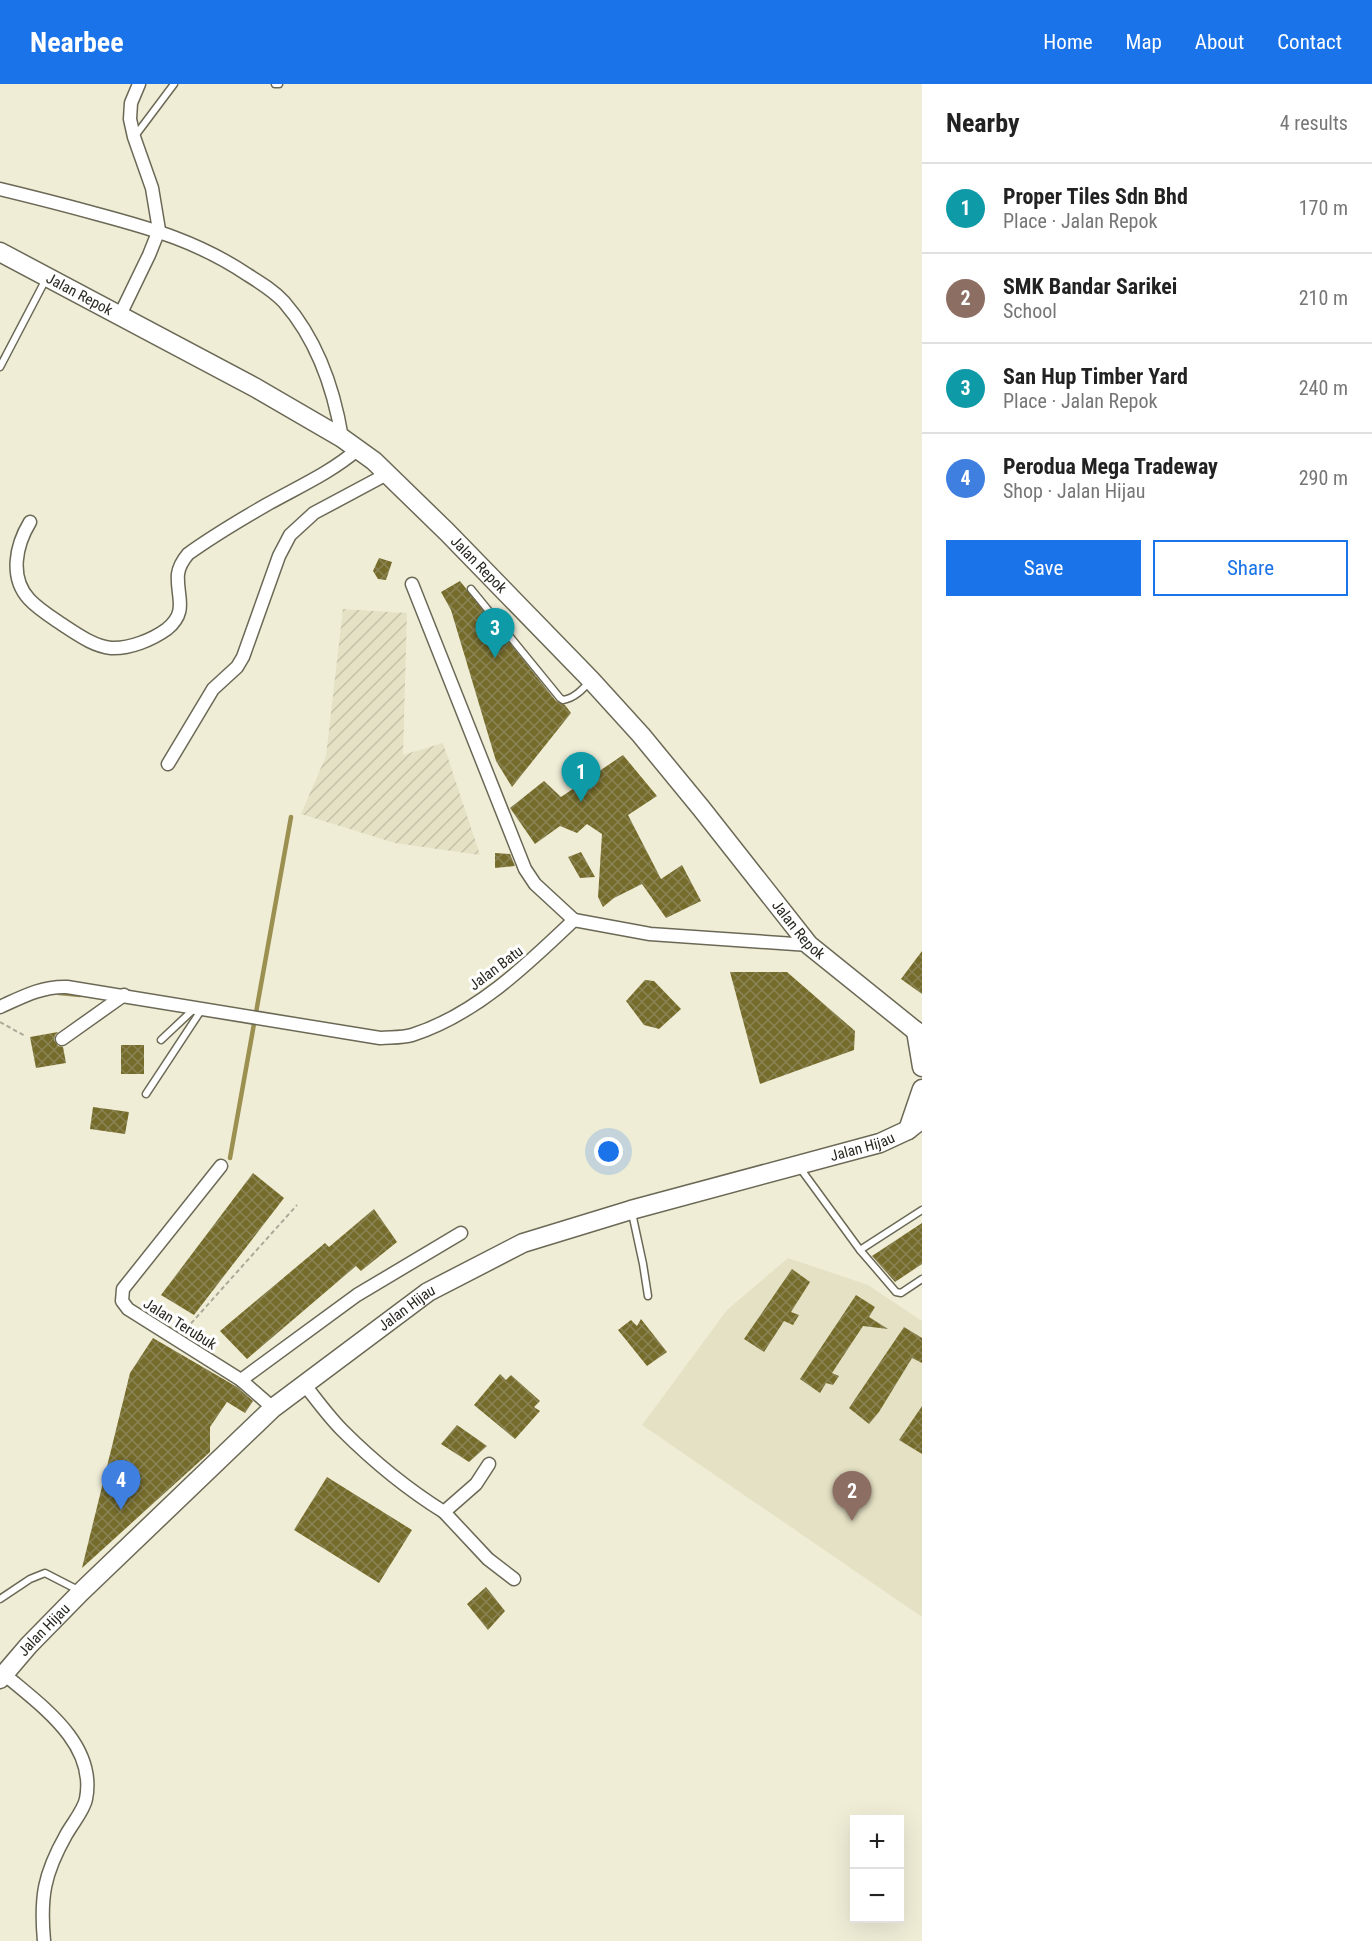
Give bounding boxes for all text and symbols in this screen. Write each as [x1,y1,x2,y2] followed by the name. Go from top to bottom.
[30,26,124,59] text: Nearbee
[1043,30,1093,54] text: Home
[1126,30,1162,54] text: Map
[1195,30,1244,54] text: About
[1277,30,1342,54] text: Contact
[946,108,1020,138] text: Nearby
[1280,111,1348,135] text: 4 results
[1003,184,1188,209] text: Proper Tiles Sdn Bhd
[960,196,971,220] text: 1
[1299,196,1348,220] text: 170 m
[1003,209,1158,233] text: Place · Jalan Repok
[43,269,116,319] street label: Jalan Repok
[1003,274,1177,299] text: SMK Bandar Sarikei
[960,286,971,310] text: 2
[1299,286,1348,310] text: 210 m
[1003,299,1057,323] text: School
[1003,364,1188,389] text: San Hup Timber Yard
[960,376,971,400] text: 3
[1299,376,1348,400] text: 240 m
[1003,389,1158,413] text: Place · Jalan Repok
[1003,454,1218,479] text: Perodua Mega Tradeway
[960,466,971,490] text: 4
[1299,466,1348,490] text: 290 m
[1003,479,1145,503] text: Shop · Jalan Hijau
[447,532,511,597] street label: Jalan Repok
[946,540,1141,596] button: Save
[1153,540,1348,596] button: Share
[476,608,514,658] pin: 3
[562,752,600,802] pin: 1
[768,897,829,963] street label: Jalan Repok
[465,942,527,994] street label: Jalan Batu
[828,1128,897,1165] street label: Jalan Hijau
[594,1137,623,1166] your location
[375,1281,438,1335] street label: Jalan Hijau
[140,1294,220,1354] street label: Jalan Terubuk
[102,1460,140,1510] pin: 4
[832,1472,872,1521] pin: 2
[14,1600,74,1660] street label: Jalan Hijau
[850,1815,904,1923] map controls
[850,1815,904,1869] button: +
[850,1869,904,1923] button: −

